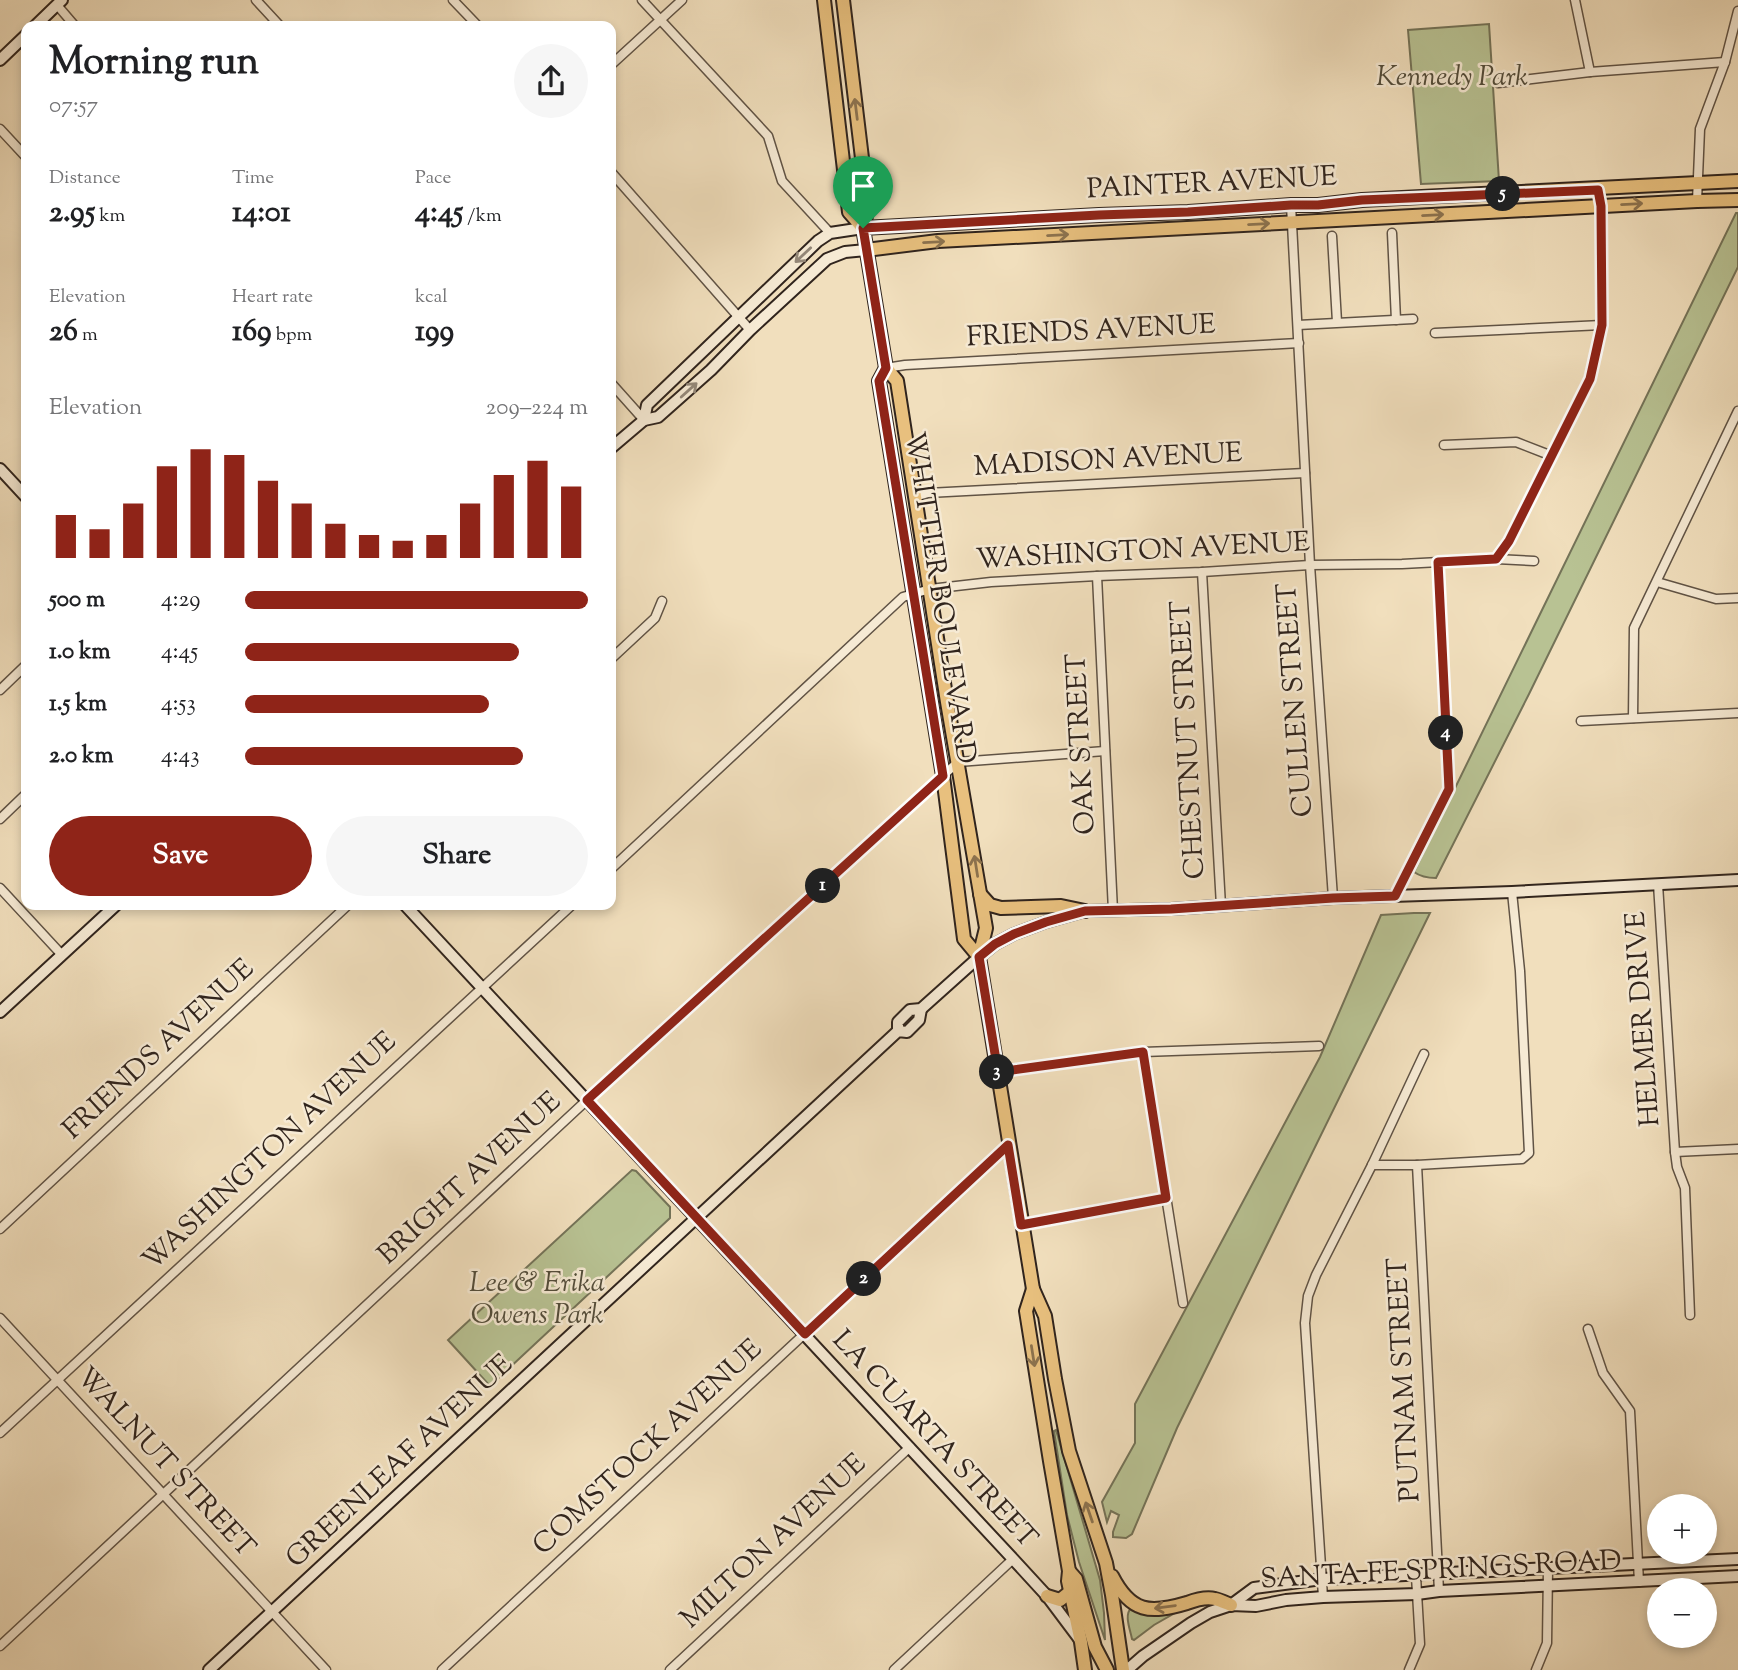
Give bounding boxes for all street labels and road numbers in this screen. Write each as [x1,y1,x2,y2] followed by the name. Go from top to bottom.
[1086,157,1338,211] street label: PAINTER AVENUE
[965,306,1217,358] street label: FRIENDS AVENUE
[893,429,985,767] street label: WHITTIER BOULEVARD
[973,434,1243,488] street label: MADISON AVENUE
[975,523,1311,581] street label: WASHINGTON AVENUE
[1268,581,1324,818] street label: CULLEN STREET
[1162,599,1216,880] street label: CHESTNUT STREET
[1057,652,1107,836] street label: OAK STREET
[1617,910,1671,1128] street label: HELMER DRIVE
[54,950,264,1150] street label: FRIENDS AVENUE
[134,1023,406,1281] street label: WASHINGTON AVENUE
[369,1083,571,1275] street label: BRIGHT AVENUE
[1379,1256,1431,1503] street label: PUTNAM STREET
[822,1322,1046,1558] street label: LA CUARTA STREET
[524,1331,772,1565] street label: COMSTOCK AVENUE
[278,1346,523,1578] street label: GREENLEAF AVENUE
[66,1359,264,1567] street label: WALNUT STREET
[672,1445,876,1639] street label: MILTON AVENUE
[1259,1542,1623,1600] street label: SANTA FE SPRINGS ROAD

